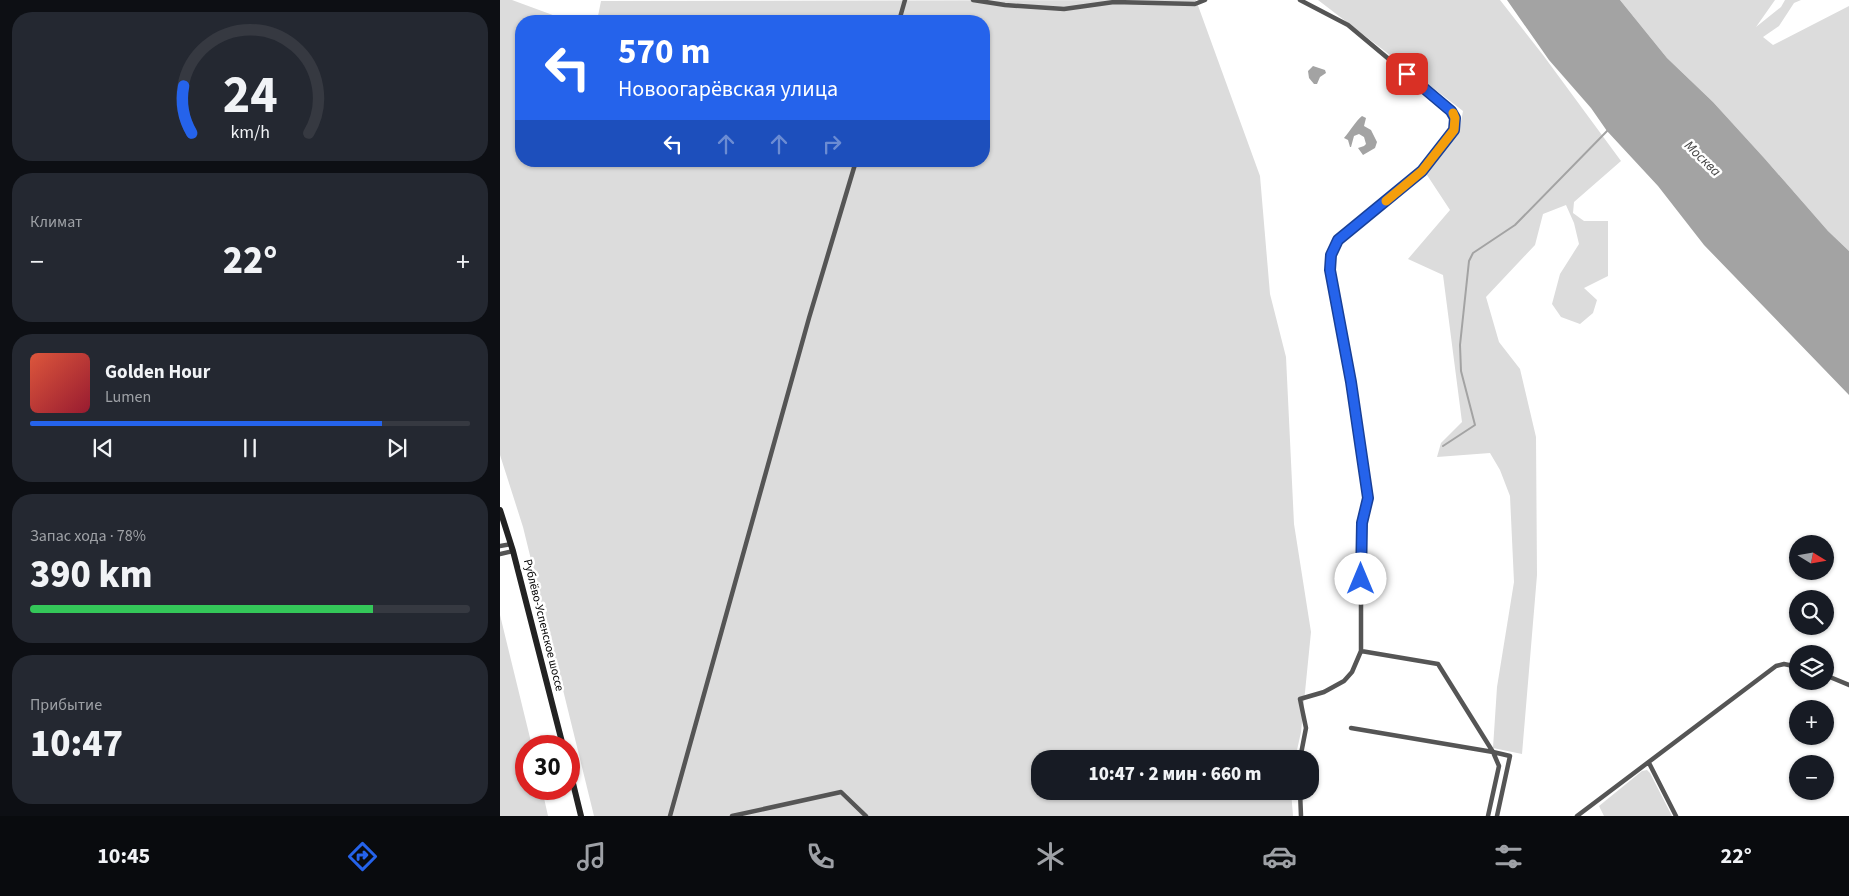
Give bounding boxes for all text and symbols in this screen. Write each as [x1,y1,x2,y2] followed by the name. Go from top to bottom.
[618,27,710,77] text: 570 m
[535,35,600,100] icon: left
[1386,53,1428,95] pin
[223,59,277,133] text: 24
[1393,60,1421,88] icon: arrive
[618,73,838,105] text: Новоогарёвская улица
[230,120,270,145] text: km/h
[659,130,687,158] icon: left
[712,130,740,158] icon: ahead
[765,130,793,158] icon: ahead
[818,130,846,158] icon: right
[1680,136,1725,182] water label: Москва
[30,211,82,233] text: Климат
[223,234,277,288] text: 22°
[30,242,44,282] text: −
[456,242,470,282] text: +
[105,359,210,386] text: Golden Hour
[105,386,151,408] text: Lumen
[89,434,117,462] icon: previous
[236,434,264,462] icon: pause
[383,434,411,462] icon: next
[30,525,146,547] text: Запас хода · 78%
[1789,535,1834,580] north arrow
[1789,535,1834,800] map controls
[30,548,152,602] text: 390 km
[1334,552,1386,604] position arrow
[519,557,568,693] street label: Рублёво-Успенское шоссе
[1789,590,1834,635] button: search
[1789,645,1834,690] button: layers
[30,694,102,716] text: Прибытие
[1789,700,1834,745] button: +
[30,717,123,771] text: 10:47
[515,735,580,800] speed limit sign: 30
[1789,755,1834,800] button: −
[1089,761,1261,788] text: 10:47 · 2 мин · 660 m
[345,839,380,874] icon: directions
[574,839,609,874] icon: music
[803,839,838,874] icon: phone
[1033,839,1068,874] icon: climate
[1262,839,1297,874] icon: car
[1491,839,1526,874] icon: filters
[97,840,150,872] text: 10:45
[1721,840,1752,872] text: 22°

